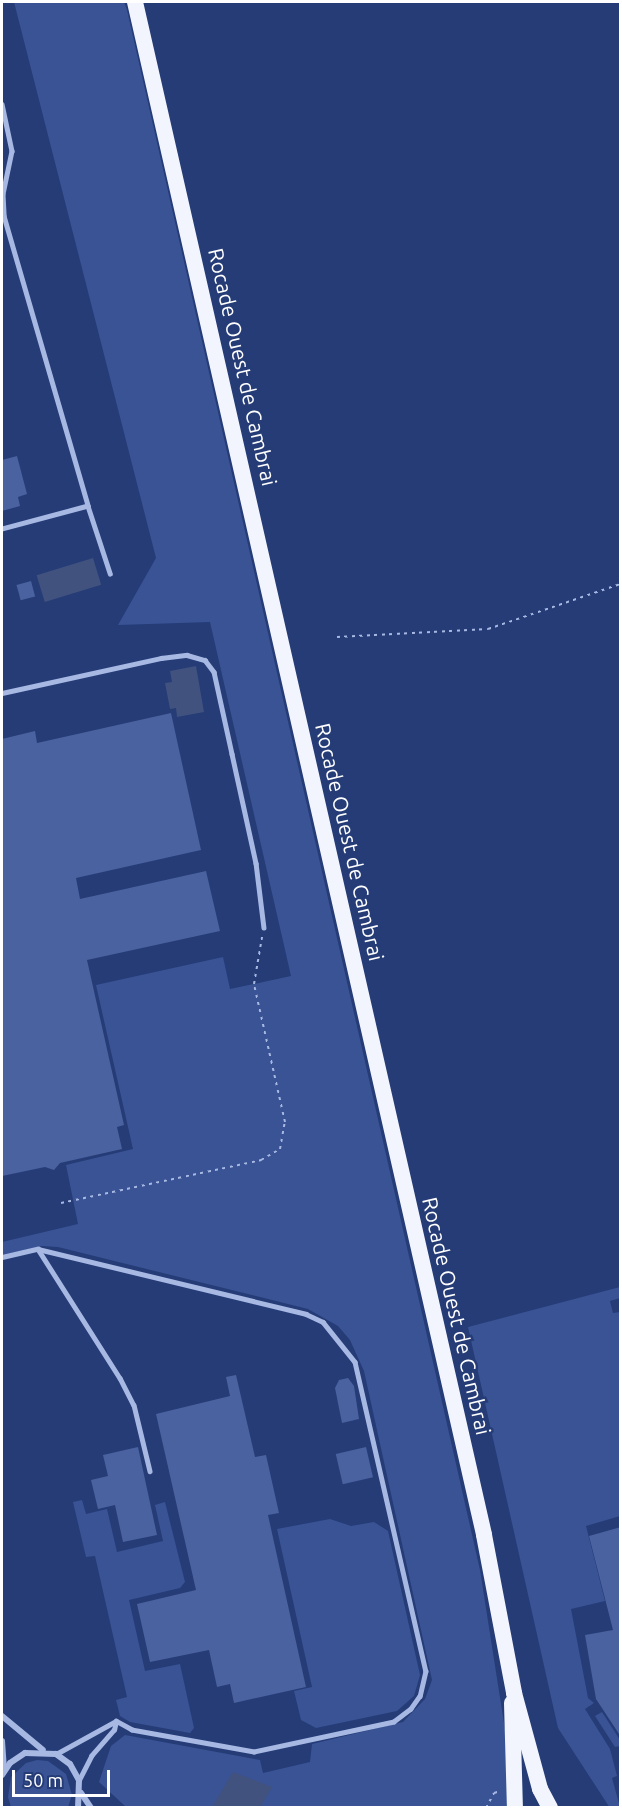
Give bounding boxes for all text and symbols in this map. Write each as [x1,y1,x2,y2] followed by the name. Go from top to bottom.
[203,246,283,488] street label: Rocade Ouest de Cambrai
[310,721,390,963] street label: Rocade Ouest de Cambrai
[417,1195,497,1437] street label: Rocade Ouest de Cambrai
[15,1758,112,1796] scale bar
[23,1770,63,1790] text: 50 m

